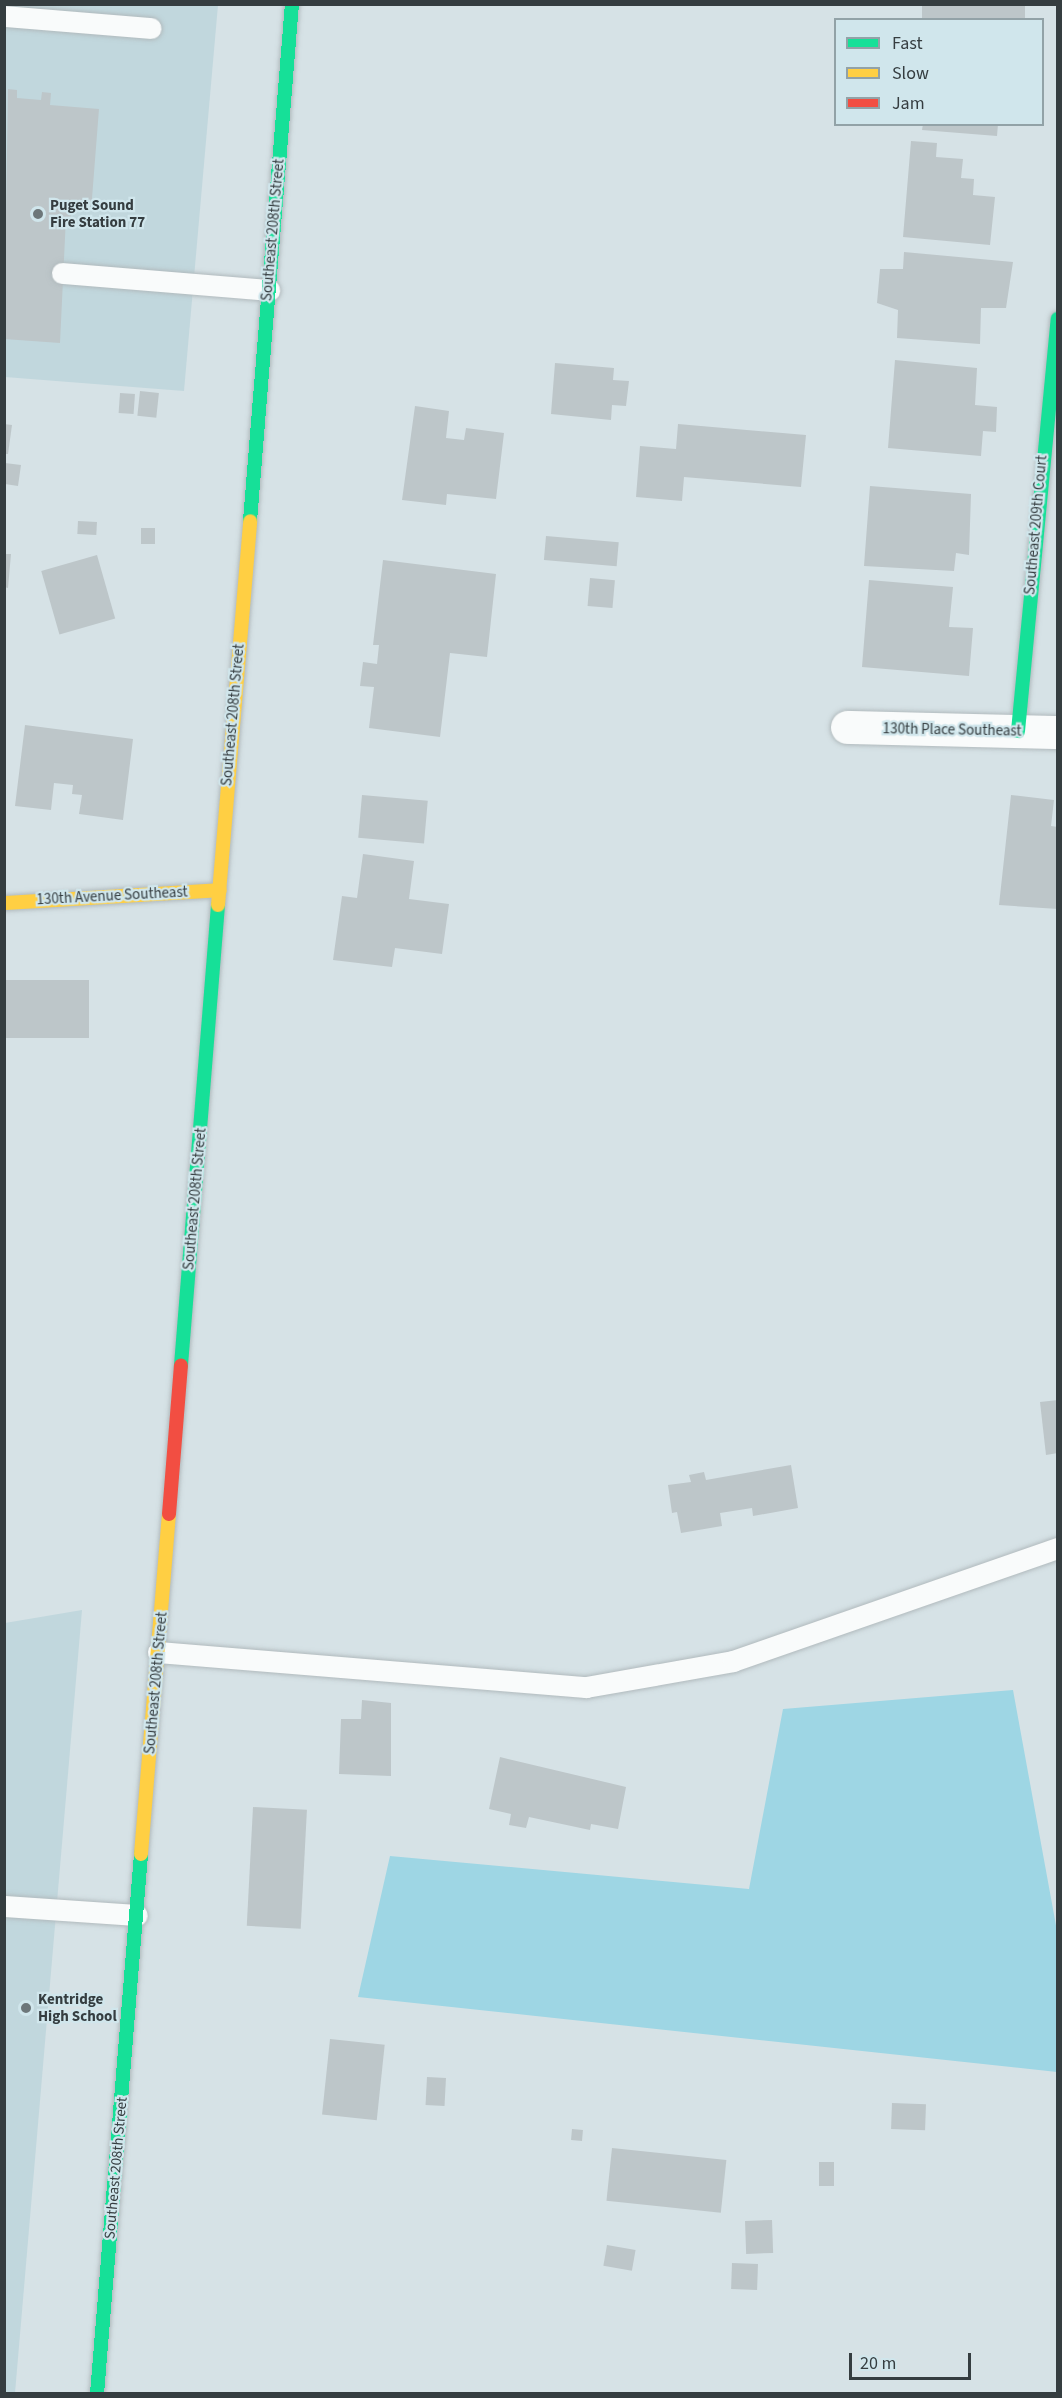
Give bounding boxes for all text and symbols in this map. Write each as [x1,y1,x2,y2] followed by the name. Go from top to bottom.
[834,18,1044,126] legend
[892,31,923,56] text: Fast
[892,61,929,86] text: Slow
[892,91,925,116] text: Jam
[258,158,288,302] street label: Southeast 208th Street
[50,196,145,231] place label: Puget Sound Fire Station 77
[31,207,45,221] marker: Puget Sound Fire Station 77
[1021,454,1051,596] street label: Southeast 209th Court
[218,643,248,787] street label: Southeast 208th Street
[882,720,1022,740] street label: 130th Place Southeast
[36,883,188,909] street label: 130th Avenue Southeast
[180,1127,210,1271] street label: Southeast 208th Street
[141,1611,171,1755] street label: Southeast 208th Street
[38,1990,117,2025] place label: Kentridge High School
[19,2001,33,2015] marker: Kentridge High School
[101,2096,131,2240] street label: Southeast 208th Street
[852,2341,974,2379] scale bar
[860,2351,896,2376] text: 20 m

